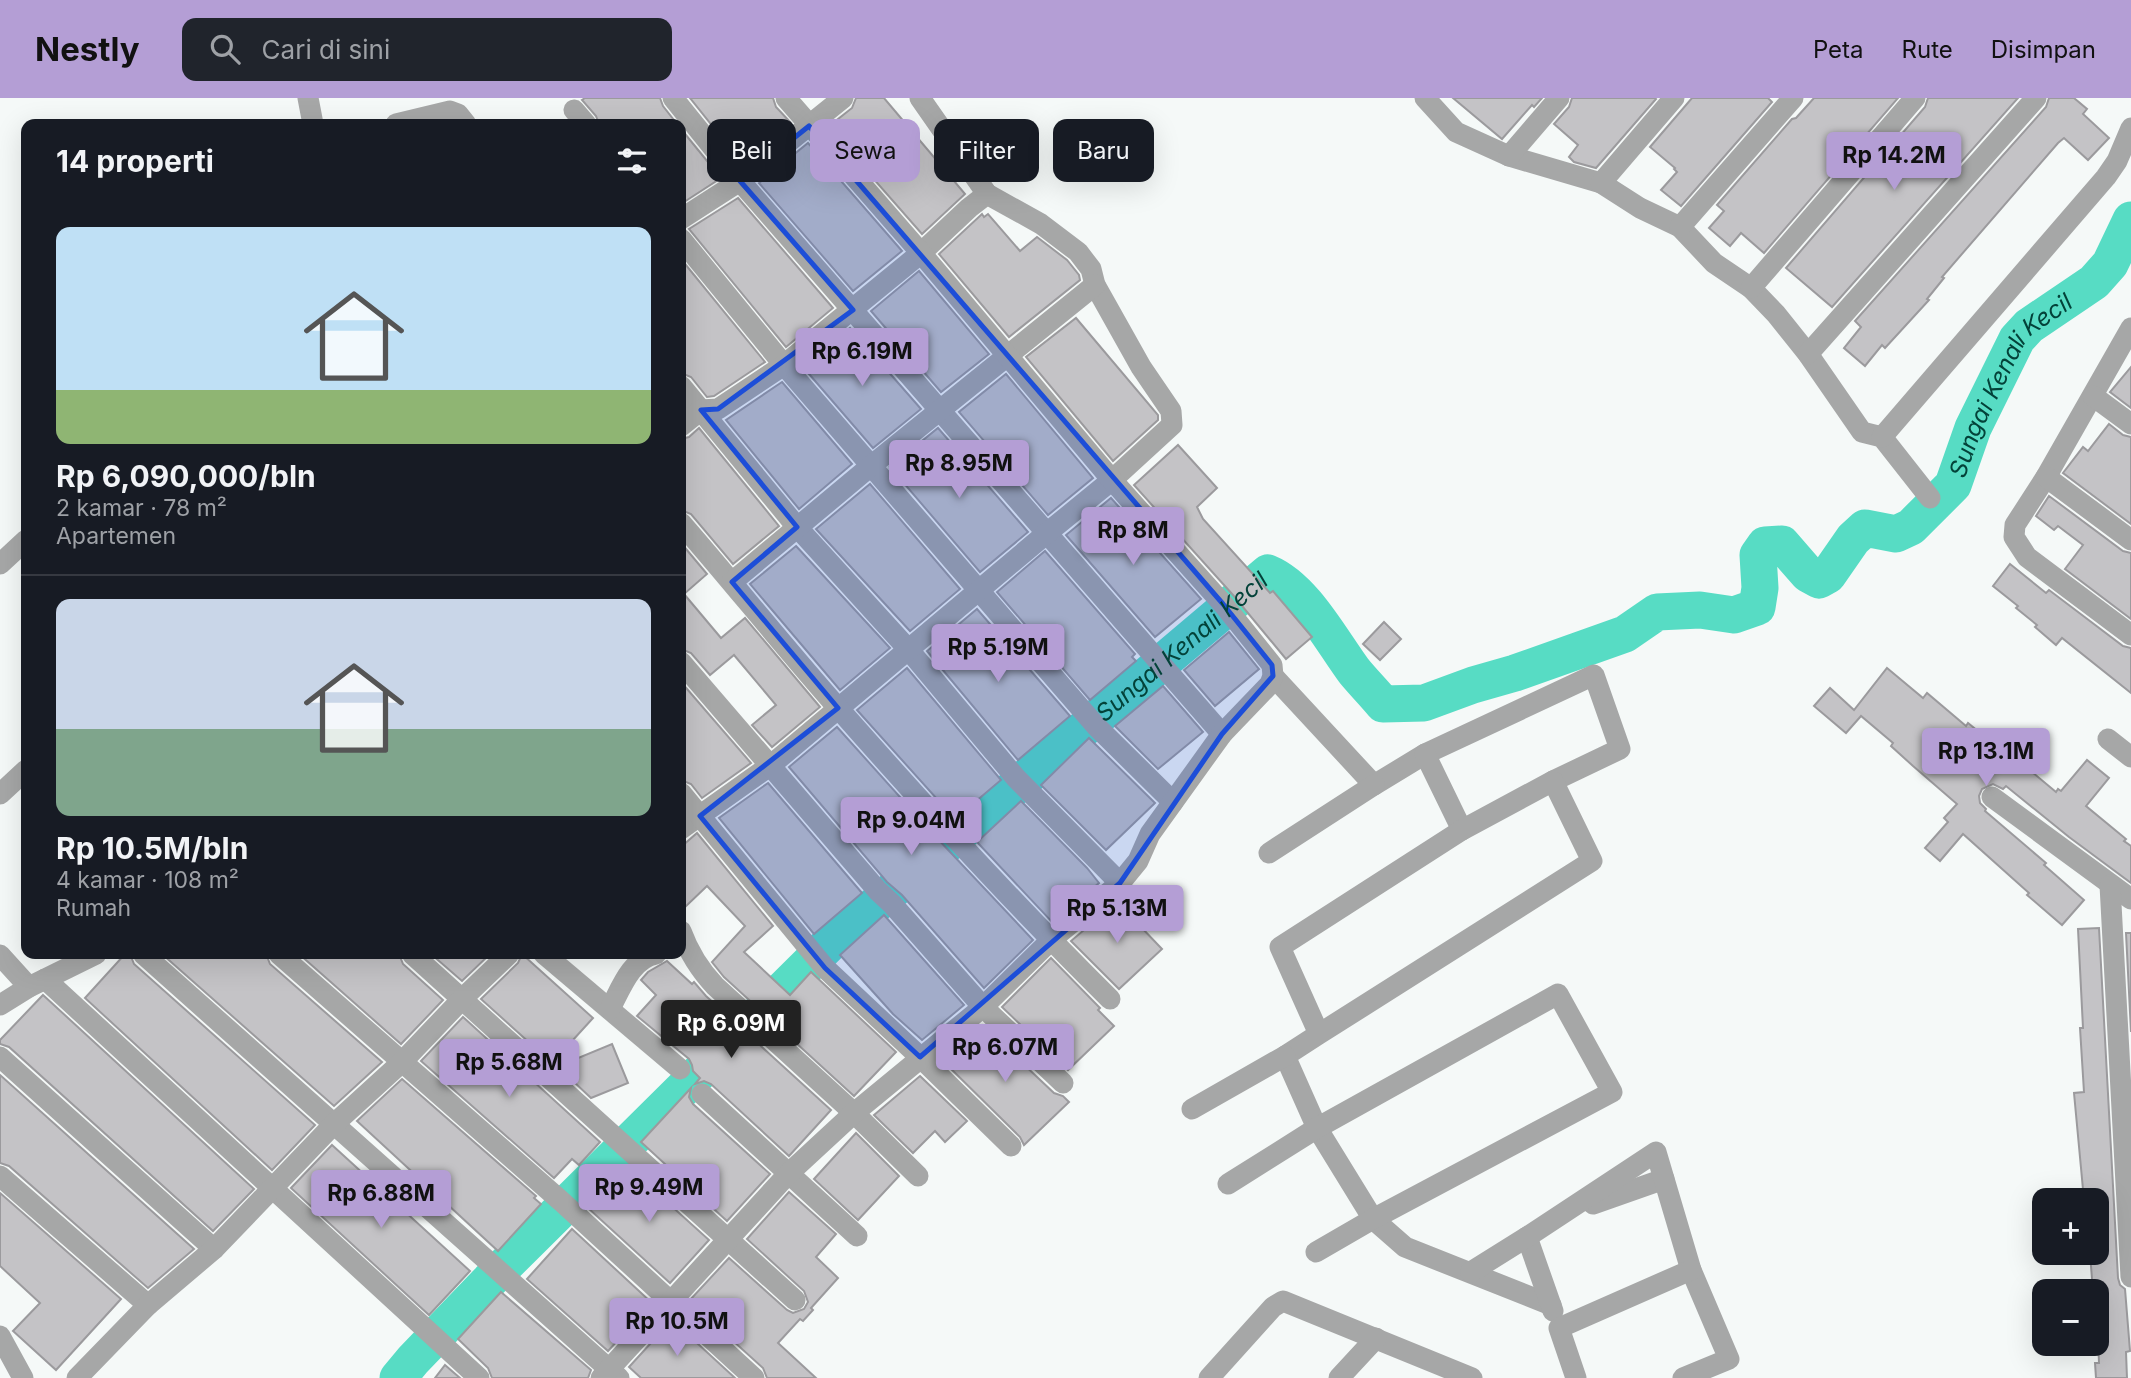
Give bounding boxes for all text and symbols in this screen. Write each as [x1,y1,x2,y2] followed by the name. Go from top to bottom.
[182,18,672,81] search box
[35,29,140,69] text: Nestly
[206,30,244,68] icon: search
[262,34,390,65] text: Cari di sini
[1813,35,1864,64] text: Peta
[1902,35,1953,64] text: Rute
[1991,35,2096,64] text: Disimpan
[707,119,796,182] chip: Beli
[810,119,920,182] chip: Sewa
[934,119,1039,182] chip: Filter
[1053,119,1154,182] chip: Baru
[1822,132,1966,192] pin: Rp 14.2M
[1842,141,1946,169] text: Rp 14.2M
[613,142,651,180] icon: filters
[56,143,214,179] text: 14 properti
[291,273,417,399] icon: home
[1942,287,2077,481] water label: Sungai Kenali Kecil
[790,328,934,388] pin: Rp 6.19M
[811,337,913,365] text: Rp 6.19M
[887,440,1031,500] pin: Rp 8.95M
[905,449,1013,477] text: Rp 8.95M
[56,458,316,494] text: Rp 6,090,000/bln
[56,494,227,522] text: 2 kamar · 78 m²
[1084,508,1182,567] pin: Rp 8M
[1097,516,1169,544] text: Rp 8M
[56,522,176,550] text: Apartemen
[1089,565,1273,727] water label: Sungai Kenali Kecil
[926,624,1070,684] pin: Rp 5.19M
[947,633,1049,661] text: Rp 5.19M
[291,645,417,771] icon: home
[1914,728,2058,788] pin: Rp 13.1M
[1938,737,2034,765] text: Rp 13.1M
[839,798,983,857] pin: Rp 9.04M
[857,806,965,834] text: Rp 9.04M
[56,830,248,866] text: Rp 10.5M/bln
[56,866,239,894] text: 4 kamar · 108 m²
[1045,886,1189,945] pin: Rp 5.13M
[56,894,131,922] text: Rumah
[1066,894,1168,922] text: Rp 5.13M
[659,1000,803,1060] pin: Rp 6.09M
[677,1009,785,1037] text: Rp 6.09M
[933,1024,1077,1084] pin: Rp 6.07M
[952,1033,1058,1061] text: Rp 6.07M
[437,1040,581,1099] pin: Rp 5.68M
[455,1048,563,1076] text: Rp 5.68M
[577,1164,721,1224] pin: Rp 9.49M
[309,1170,453,1230] pin: Rp 6.88M
[595,1173,703,1201] text: Rp 9.49M
[327,1179,435,1207] text: Rp 6.88M
[2032,1188,2109,1356] map controls
[2032,1188,2109,1265] button: +
[2032,1279,2109,1356] button: −
[605,1298,749,1358] pin: Rp 10.5M
[625,1307,729,1335] text: Rp 10.5M

